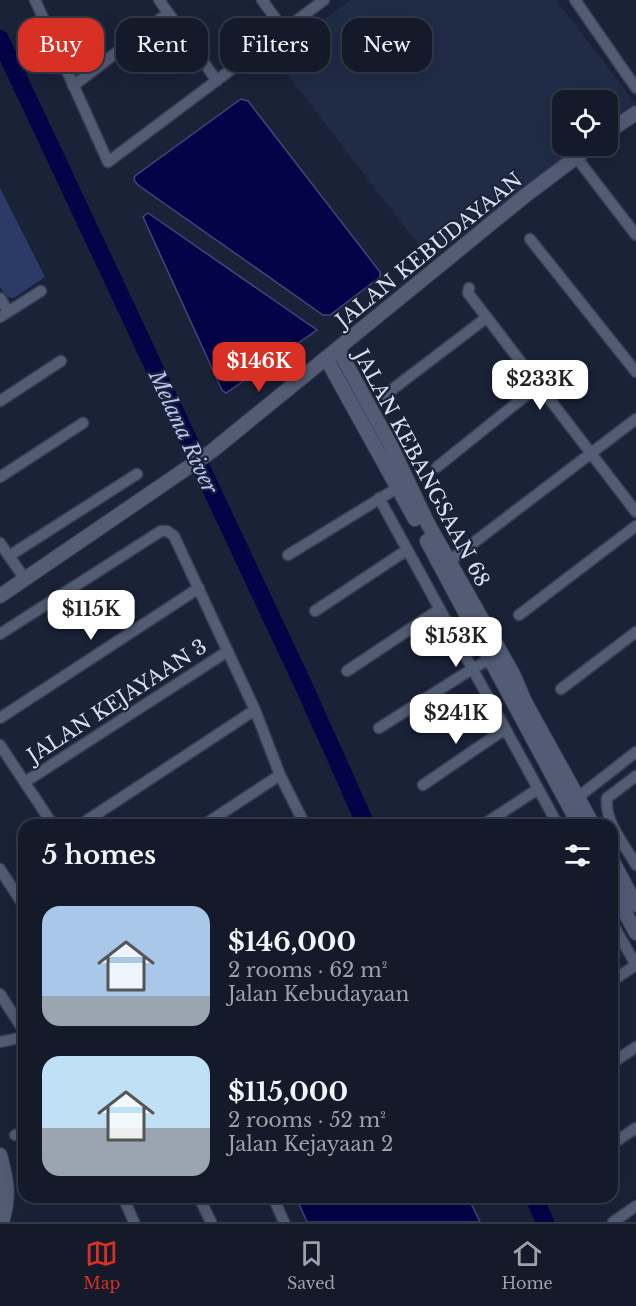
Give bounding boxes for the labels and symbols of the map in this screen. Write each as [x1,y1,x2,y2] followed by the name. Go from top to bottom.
[329,167,527,334] street label: JALAN KEBUDAYAAN
[217,342,301,393] pin: $146K
[348,343,495,591] street label: JALAN KEBANGSAAN 68
[498,360,582,411] pin: $233K
[143,365,224,499] water label: Melana River
[49,590,133,641] pin: $115K
[414,617,498,668] pin: $153K
[20,634,211,770] street label: JALAN KEJAYAAN 3
[414,694,498,745] pin: $241K

